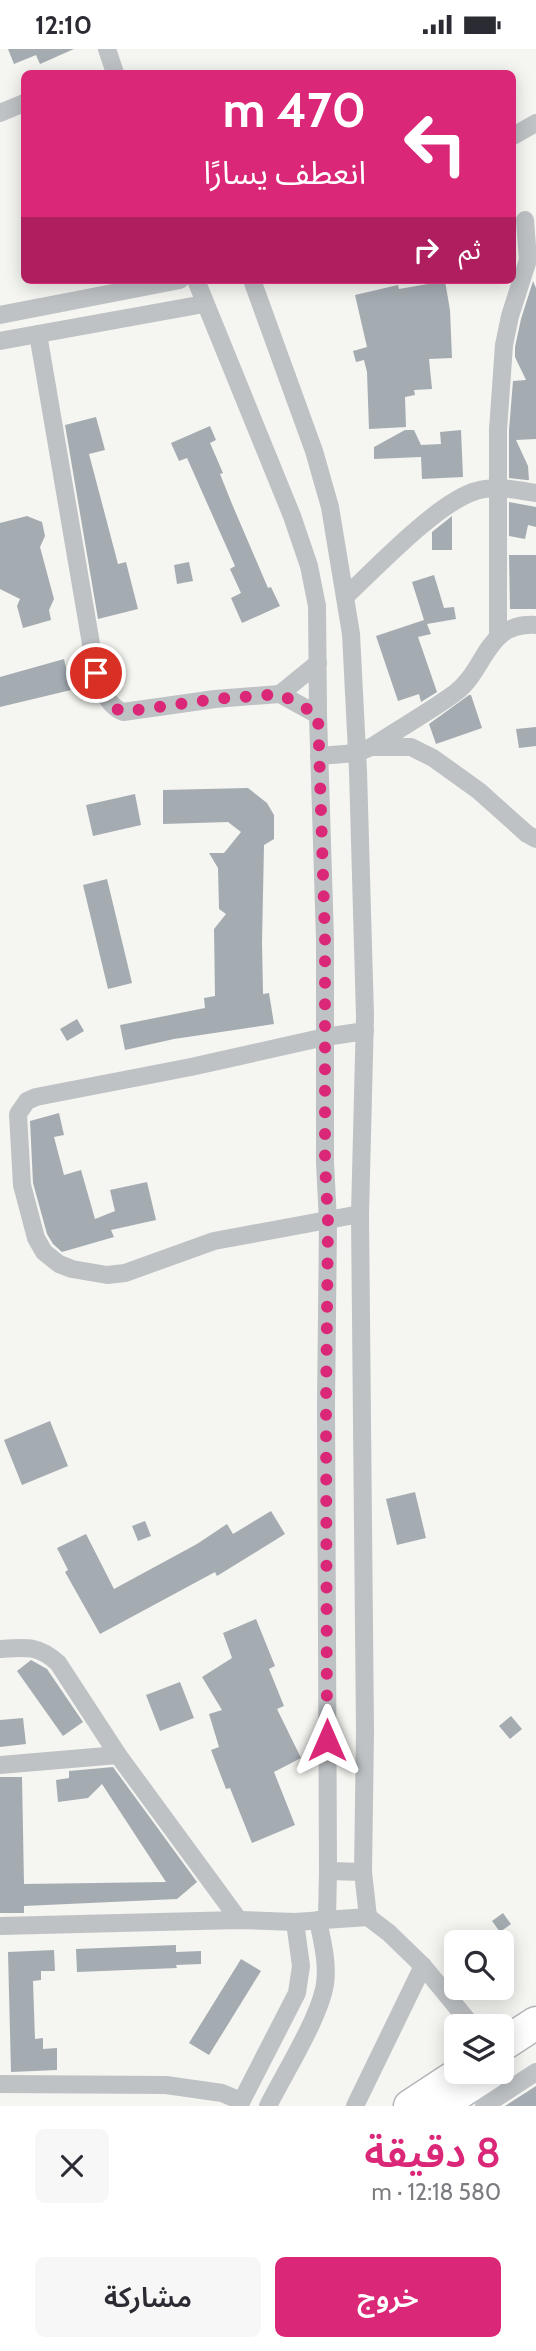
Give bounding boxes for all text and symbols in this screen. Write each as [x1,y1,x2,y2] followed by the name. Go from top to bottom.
[35,9,92,41] text: 12:10
[223,80,366,139] text: 470 m
[390,98,481,189] icon: left
[203,153,366,192] text: انعطف يسارًا
[407,231,445,269] icon: right
[459,234,481,266] text: ثم
[66,643,126,703] pin
[77,654,115,692] icon: arrive
[290,1703,364,1777] position arrow
[444,1930,514,2084] map controls
[444,1930,514,2000] button: search
[444,2014,514,2084] button: layers
[364,2126,501,2178] text: 8 دقيقة
[35,2129,109,2203] button: close
[372,2178,501,2206] text: 580 m · 12:18
[35,2257,261,2337] button: مشاركة
[275,2257,501,2337] button: خروج

